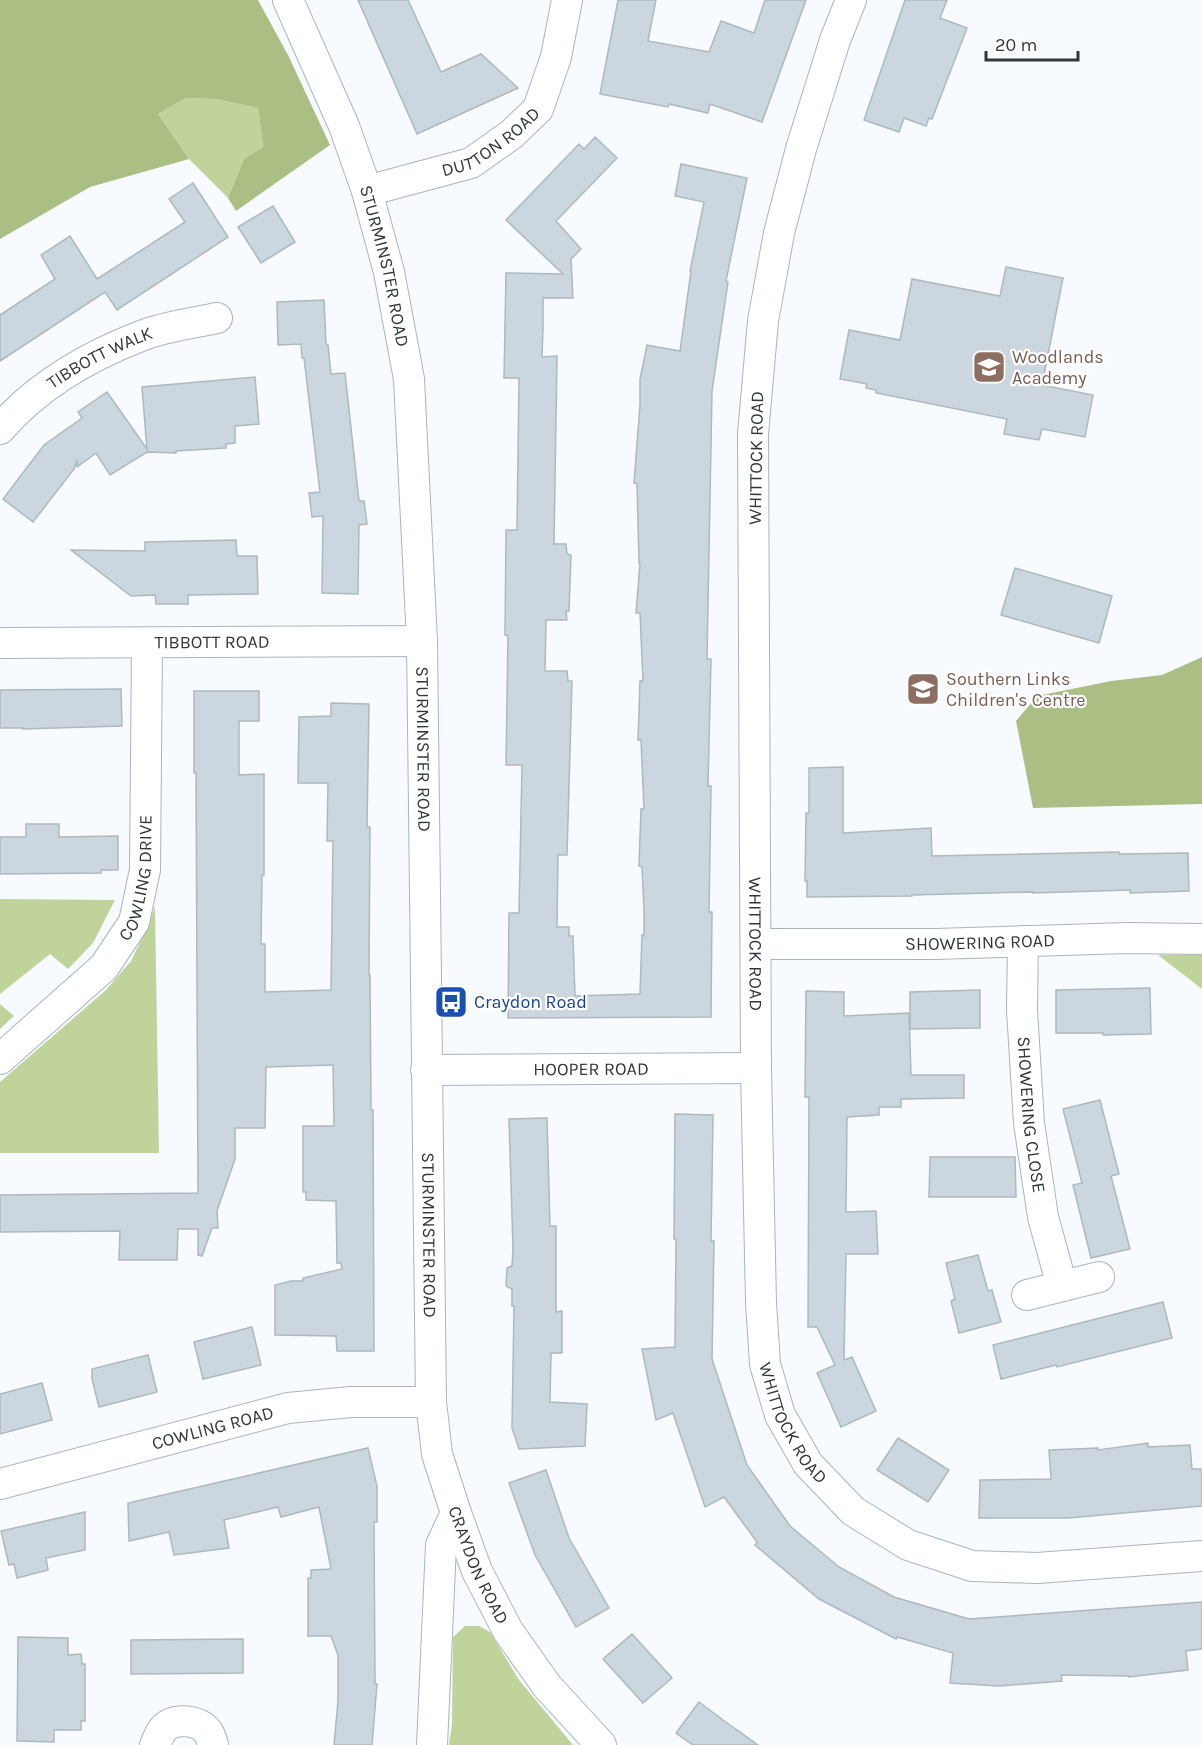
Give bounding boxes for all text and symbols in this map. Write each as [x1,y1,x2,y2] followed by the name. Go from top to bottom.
[986,24,1078,62] scale bar
[995,34,1037,56] text: 20 m
[439,102,544,181] street label: DUTTON ROAD
[355,182,414,349] street label: STURMINSTER ROAD
[43,322,155,394] street label: TIBBOTT WALK
[1012,346,1104,389] place label: Woodlands Academy
[971,349,1007,385] school or university icon: Woodlands Academy
[744,391,768,525] street label: WHITTOCK ROAD
[154,631,270,653] street label: TIBBOTT ROAD
[411,666,435,832] street label: STURMINSTER ROAD
[946,668,1085,711] place label: Southern Links Children's Centre
[905,671,941,707] school or university icon: Southern Links Children's Centre
[114,815,156,945] street label: COWLING DRIVE
[744,877,767,1011] street label: WHITTOCK ROAD
[905,929,1055,955] street label: SHOWERING ROAD
[433,984,469,1020] bus stop icon: Craydon Road
[474,991,587,1013] place label: Craydon Road
[1013,1036,1050,1194] street label: SHOWERING CLOSE
[533,1058,649,1080] street label: HOOPER ROAD
[417,1152,441,1318] street label: STURMINSTER ROAD
[754,1360,832,1488] street label: WHITTOCK ROAD
[149,1401,276,1454] street label: COWLING ROAD
[443,1503,514,1628] street label: CRAYDON ROAD

